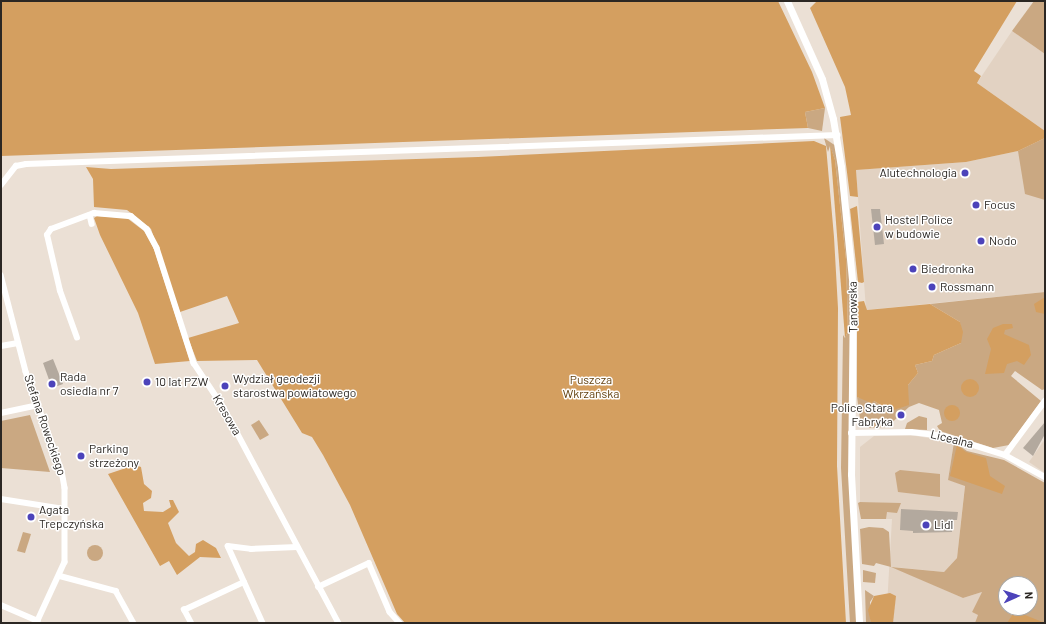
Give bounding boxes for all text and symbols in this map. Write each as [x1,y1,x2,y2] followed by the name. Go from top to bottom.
[879,166,957,180] place label: Alutechnologia
[960,168,970,178] marker: Alutechnologia
[984,198,1015,212] place label: Focus
[971,200,981,210] marker: Focus
[885,213,953,241] place label: Hostel Police w budowie
[872,222,882,232] marker: Hostel Police w budowie
[989,234,1017,248] place label: Nodo
[976,236,986,246] marker: Nodo
[921,262,974,276] place label: Biedronka
[908,264,918,274] marker: Biedronka
[940,280,994,294] place label: Rossmann
[845,281,861,333] street label: Tanowska
[927,282,937,292] marker: Rossmann
[60,370,119,398] place label: Rada osiedla nr 7
[233,372,356,400] place label: Wydział geodezji starostwa powiatowego
[21,373,69,477] street label: Stefana Roweckiego
[563,373,619,401] park label: Puszcza Wkrzańska
[155,375,208,389] place label: 10 lat PZW
[142,377,152,387] marker: 10 lat PZW
[47,379,57,389] marker: Rada osiedla nr 7
[220,381,230,391] marker: Wydział geodezji starostwa powiatowego
[210,392,244,438] street label: Kresowa
[831,401,893,429] place label: Police Stara Fabryka
[896,410,906,420] marker: Police Stara Fabryka
[929,427,975,451] street label: Licealna
[89,442,139,470] place label: Parking strzeżony
[76,451,86,461] marker: Parking strzeżony
[39,503,104,531] place label: Agata Trepczyńska
[26,512,36,522] marker: Agata Trepczyńska
[934,518,953,532] place label: Lidl
[921,520,931,530] marker: Lidl
[998,576,1038,616] north arrow
[1023,591,1036,599] text: N

